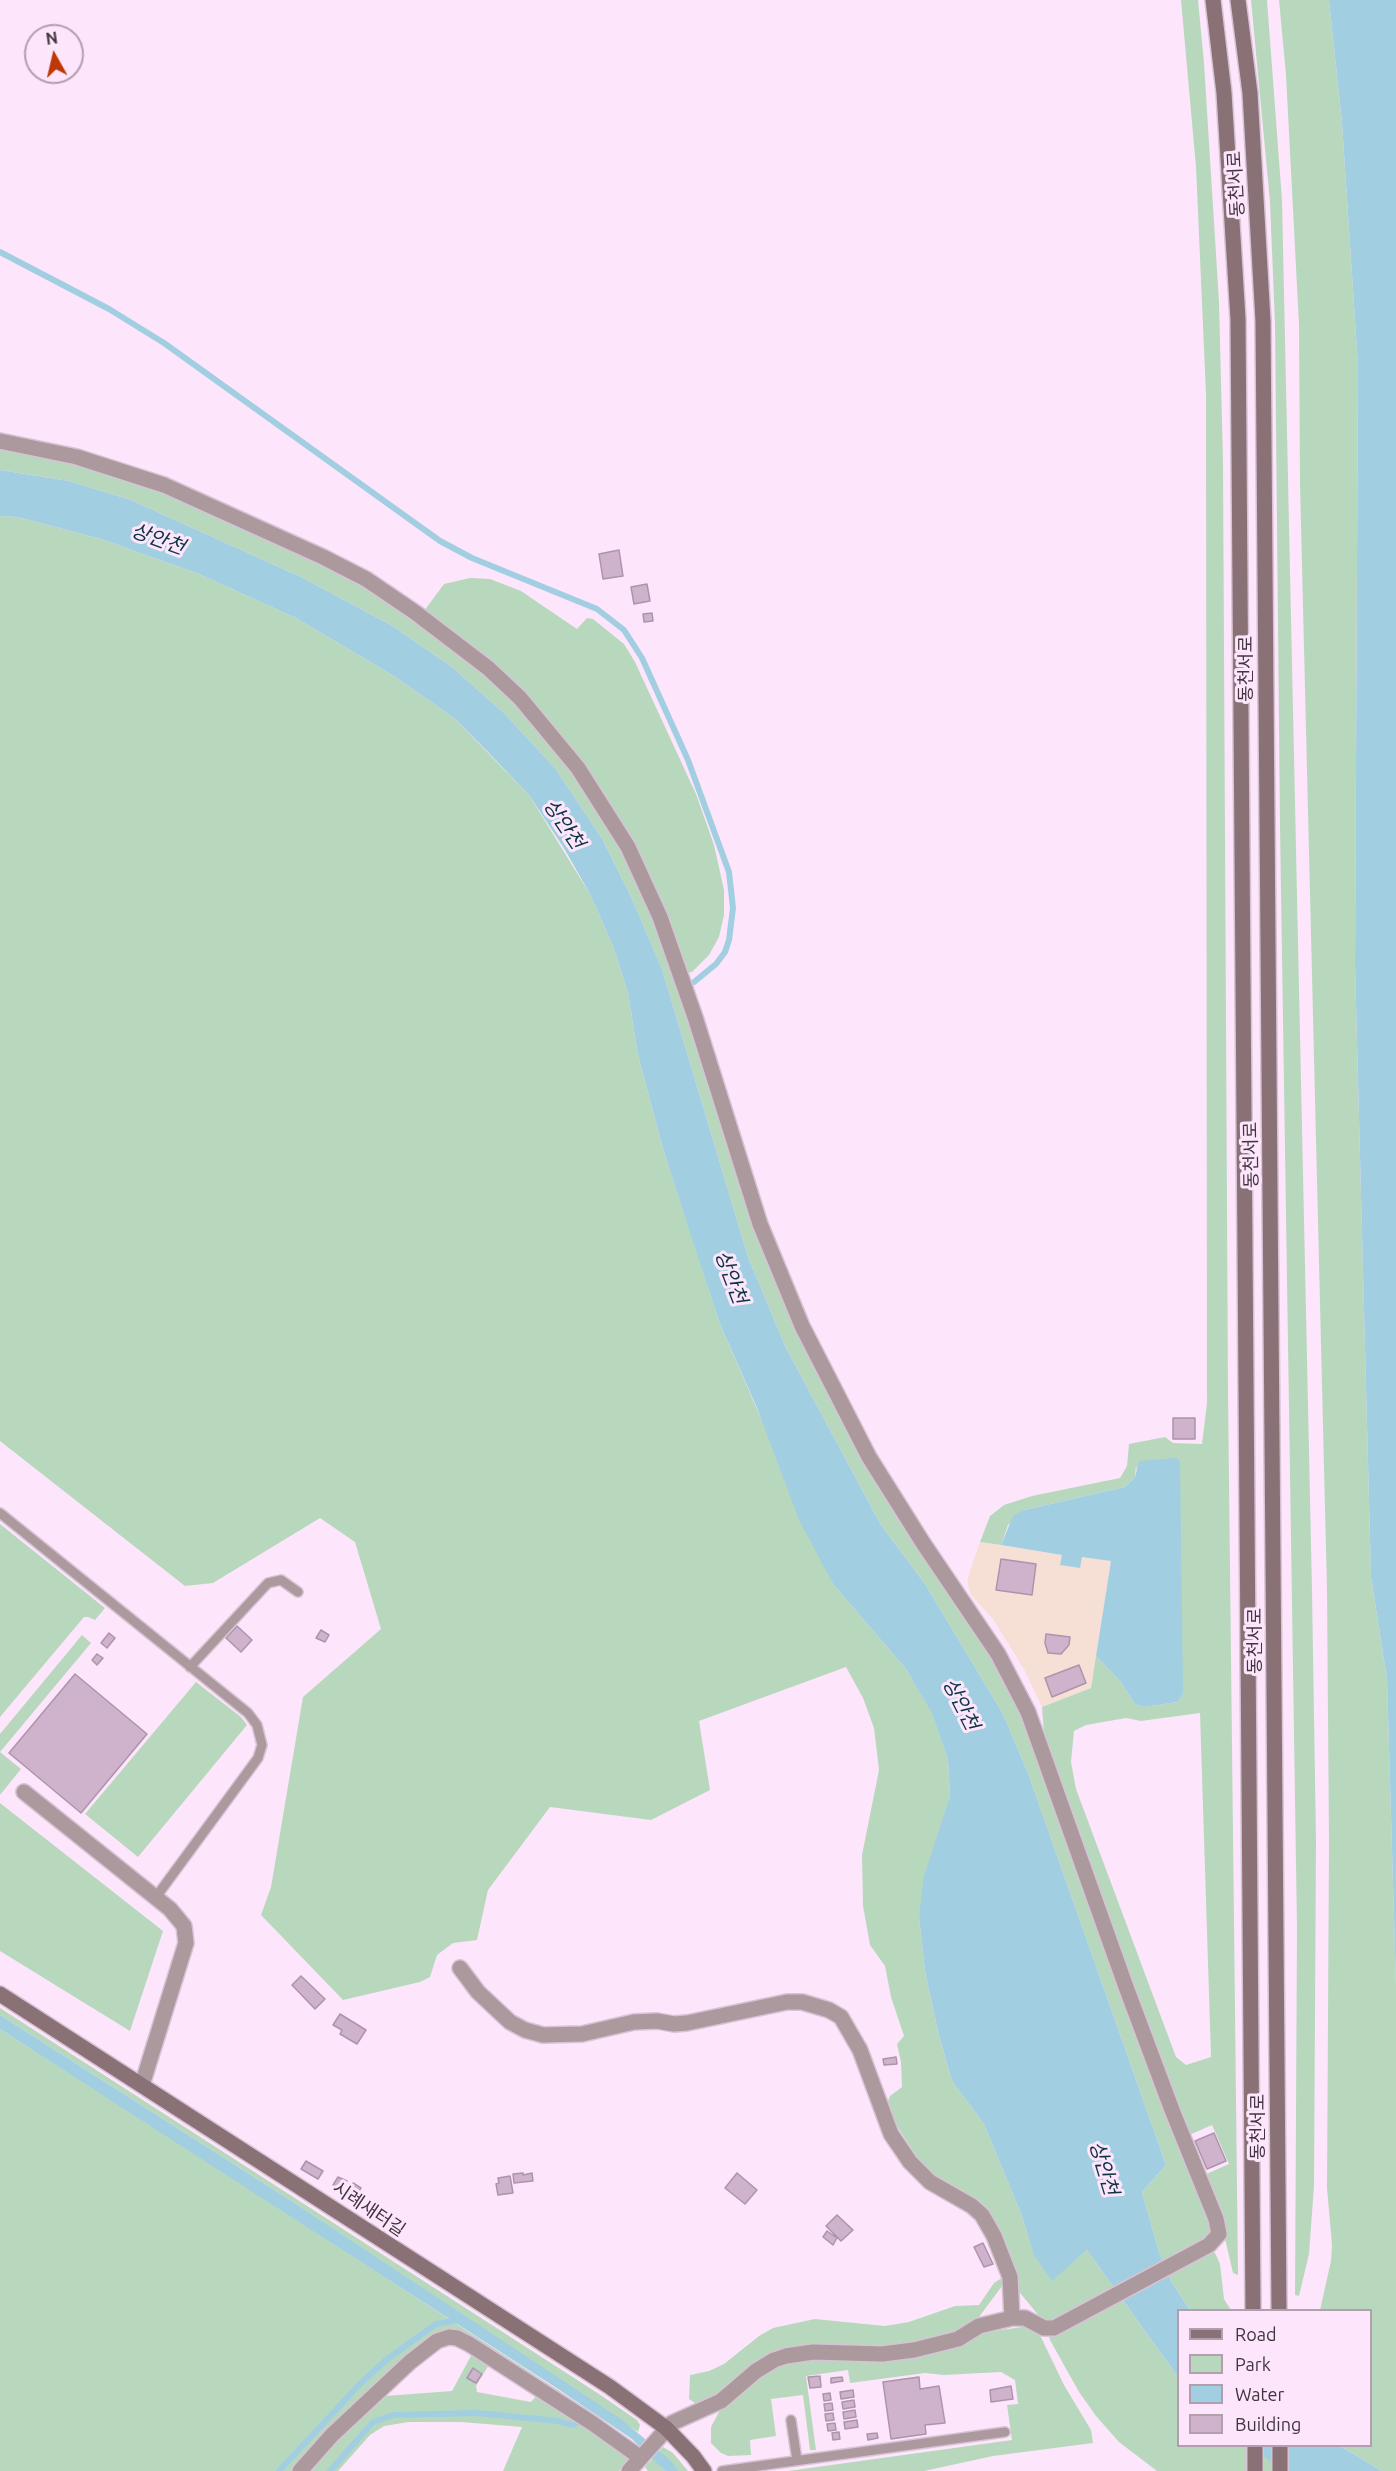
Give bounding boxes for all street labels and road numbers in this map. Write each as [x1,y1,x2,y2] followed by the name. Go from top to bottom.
[1223,150,1249,218] street label: 동천서로
[1235,636,1257,702] street label: 동천서로
[1240,1122,1262,1188] street label: 동천서로
[1244,1608,1266,1674] street label: 동천서로
[1247,2094,1269,2160] street label: 동천서로
[329,2177,409,2241] street label: 시례새터길

